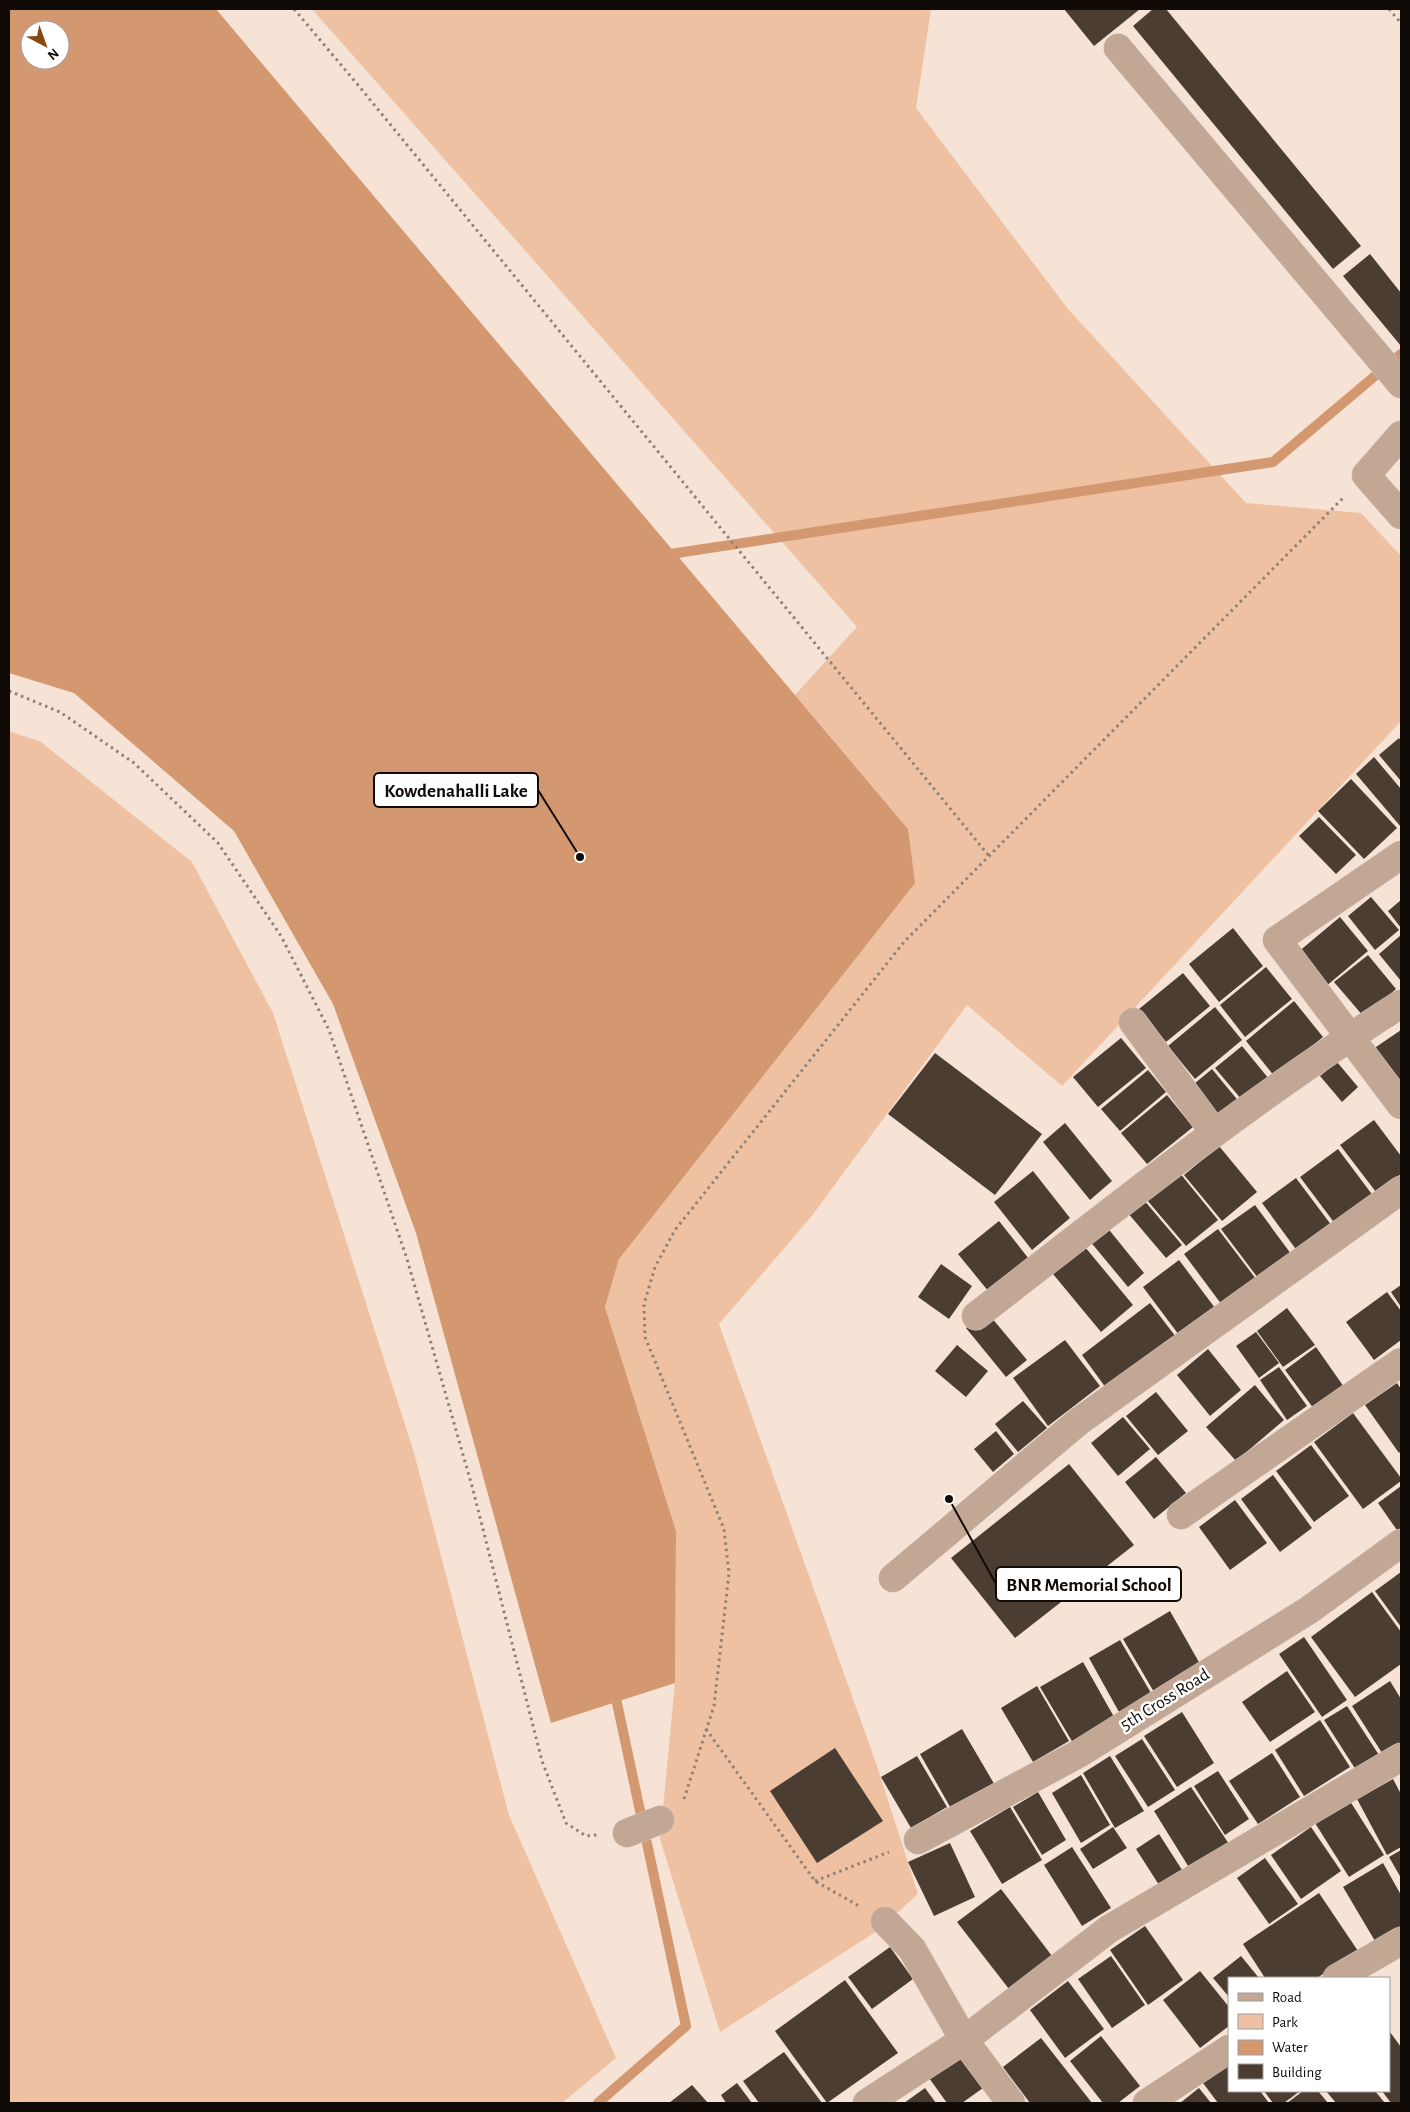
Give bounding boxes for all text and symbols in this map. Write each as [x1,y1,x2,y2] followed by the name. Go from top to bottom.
[20,20,70,70] north arrow
[45,46,61,63] text: N
[374,773,538,807] callout: Kowdenahalli Lake
[384,782,528,801] text: Kowdenahalli Lake
[996,1567,1181,1601] callout: BNR Memorial School
[1006,1576,1172,1595] text: BNR Memorial School
[1117,1666,1213,1734] street label: 5th Cross Road
[1228,1977,1390,2092] legend
[1272,1990,1302,2005] text: Road
[1272,2015,1298,2030] text: Park
[1272,2040,1308,2055] text: Water
[1272,2065,1322,2080] text: Building

